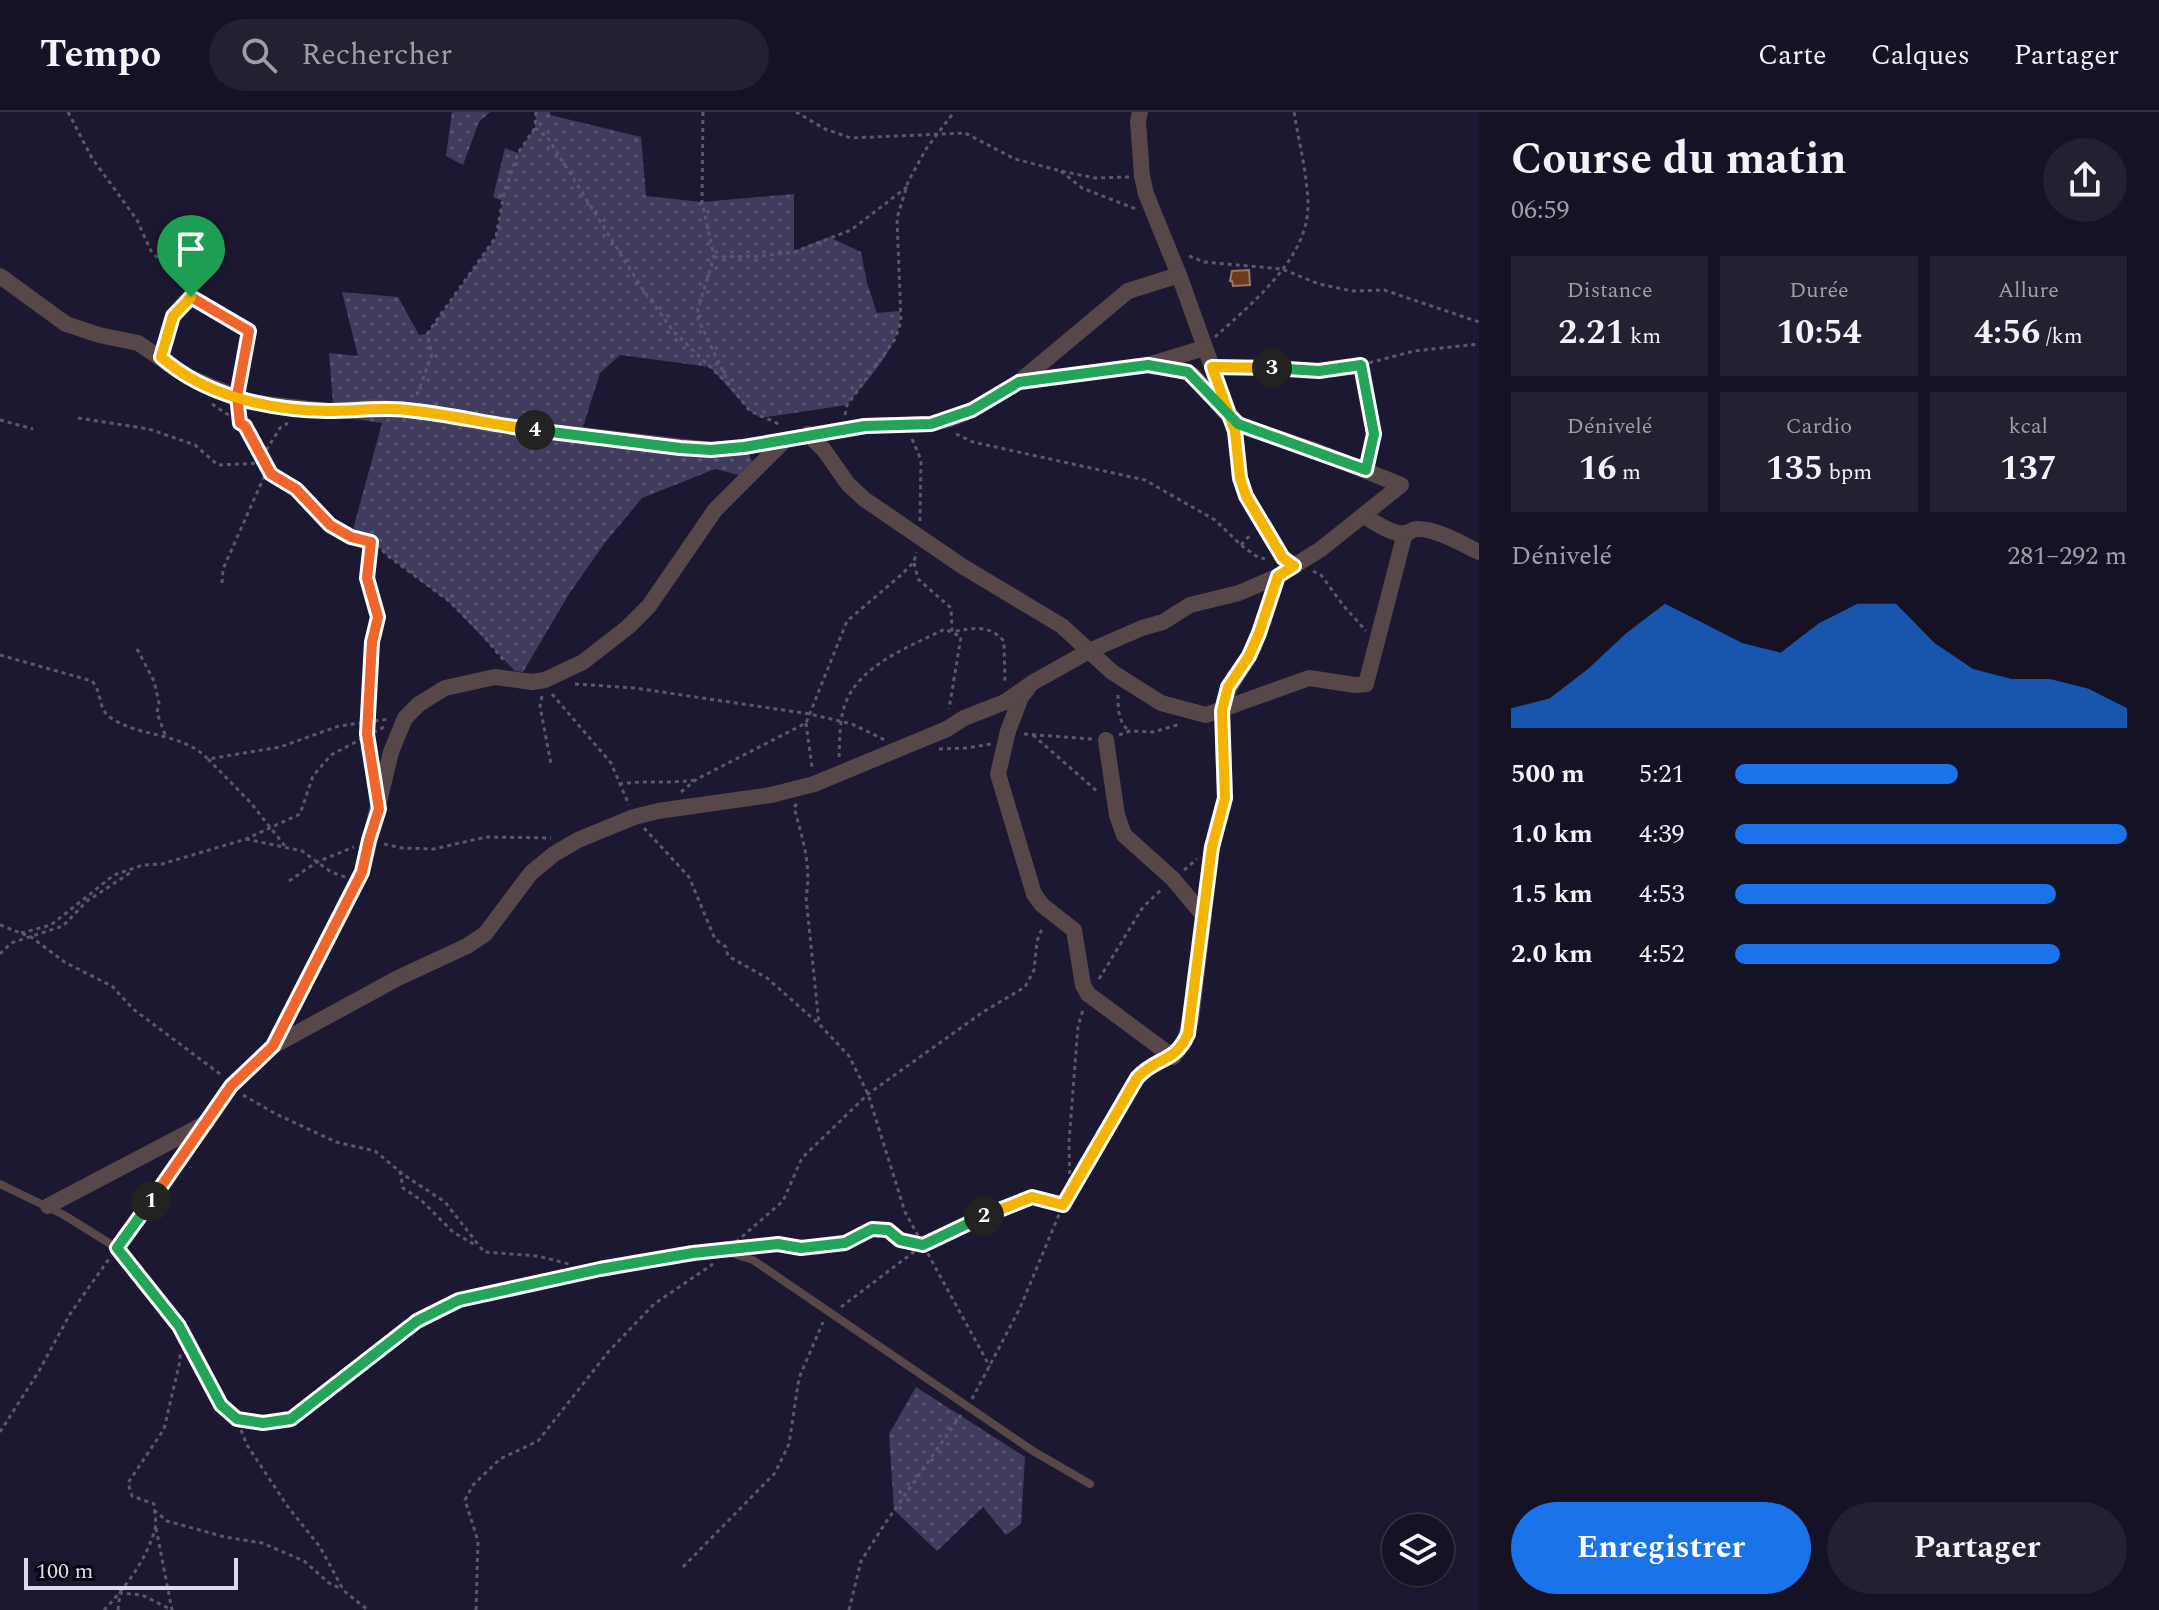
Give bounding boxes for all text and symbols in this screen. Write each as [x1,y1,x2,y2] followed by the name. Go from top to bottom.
[209,19,769,91] search box
[40,26,161,84] text: Tempo
[301,32,452,78] text: Rechercher
[237,33,281,77] icon: search
[1758,34,1827,77] text: Carte
[1871,34,1970,77] text: Calques
[2014,34,2119,77] text: Partager
[1511,126,1847,193] text: Course du matin
[2043,138,2127,222] button: share
[1511,190,1570,230] text: 06:59
[157,215,225,297] pin
[169,227,213,271] icon: arrive
[1567,274,1653,307] text: Distance
[1789,274,1849,307] text: Durée
[1998,274,2059,307] text: Allure
[1558,307,1624,359] text: 2.21
[1776,307,1862,359] text: 10:54
[1974,307,2040,359] text: 4:56
[1624,320,1661,353] text: km
[2040,320,2083,353] text: /km
[1252,348,1292,388] pin: 3
[1266,351,1278,384] text: 3
[515,410,555,450] pin: 4
[1567,410,1652,443] text: Dénivelé
[1786,410,1852,443] text: Cardio
[2009,410,2048,443] text: kcal
[529,413,541,446] text: 4
[1578,443,1617,495] text: 16
[1766,443,1823,495] text: 135
[2000,443,2057,495] text: 137
[1617,456,1641,489] text: m
[1823,456,1872,489] text: bpm
[1511,536,1612,576] text: Dénivelé
[2007,536,2127,576] text: 281–292 m
[1511,754,1585,794] text: 500 m
[1639,754,1685,794] text: 5:21
[1511,814,1593,854] text: 1.0 km
[1639,814,1685,854] text: 4:39
[1511,874,1593,914] text: 1.5 km
[1639,874,1685,914] text: 4:53
[1511,934,1593,974] text: 2.0 km
[1639,934,1685,974] text: 4:52
[131,1181,171,1221] pin: 1
[145,1184,157,1217] text: 1
[964,1196,1004,1236] pin: 2
[978,1199,990,1232] text: 2
[1511,1502,1811,1594] button: Enregistrer
[1827,1502,2127,1594] button: Partager
[1382,1514,1454,1586] map controls
[1382,1514,1454,1586] button: layers
[24,1554,238,1590] scale bar
[36,1555,93,1588] text: 100 m

